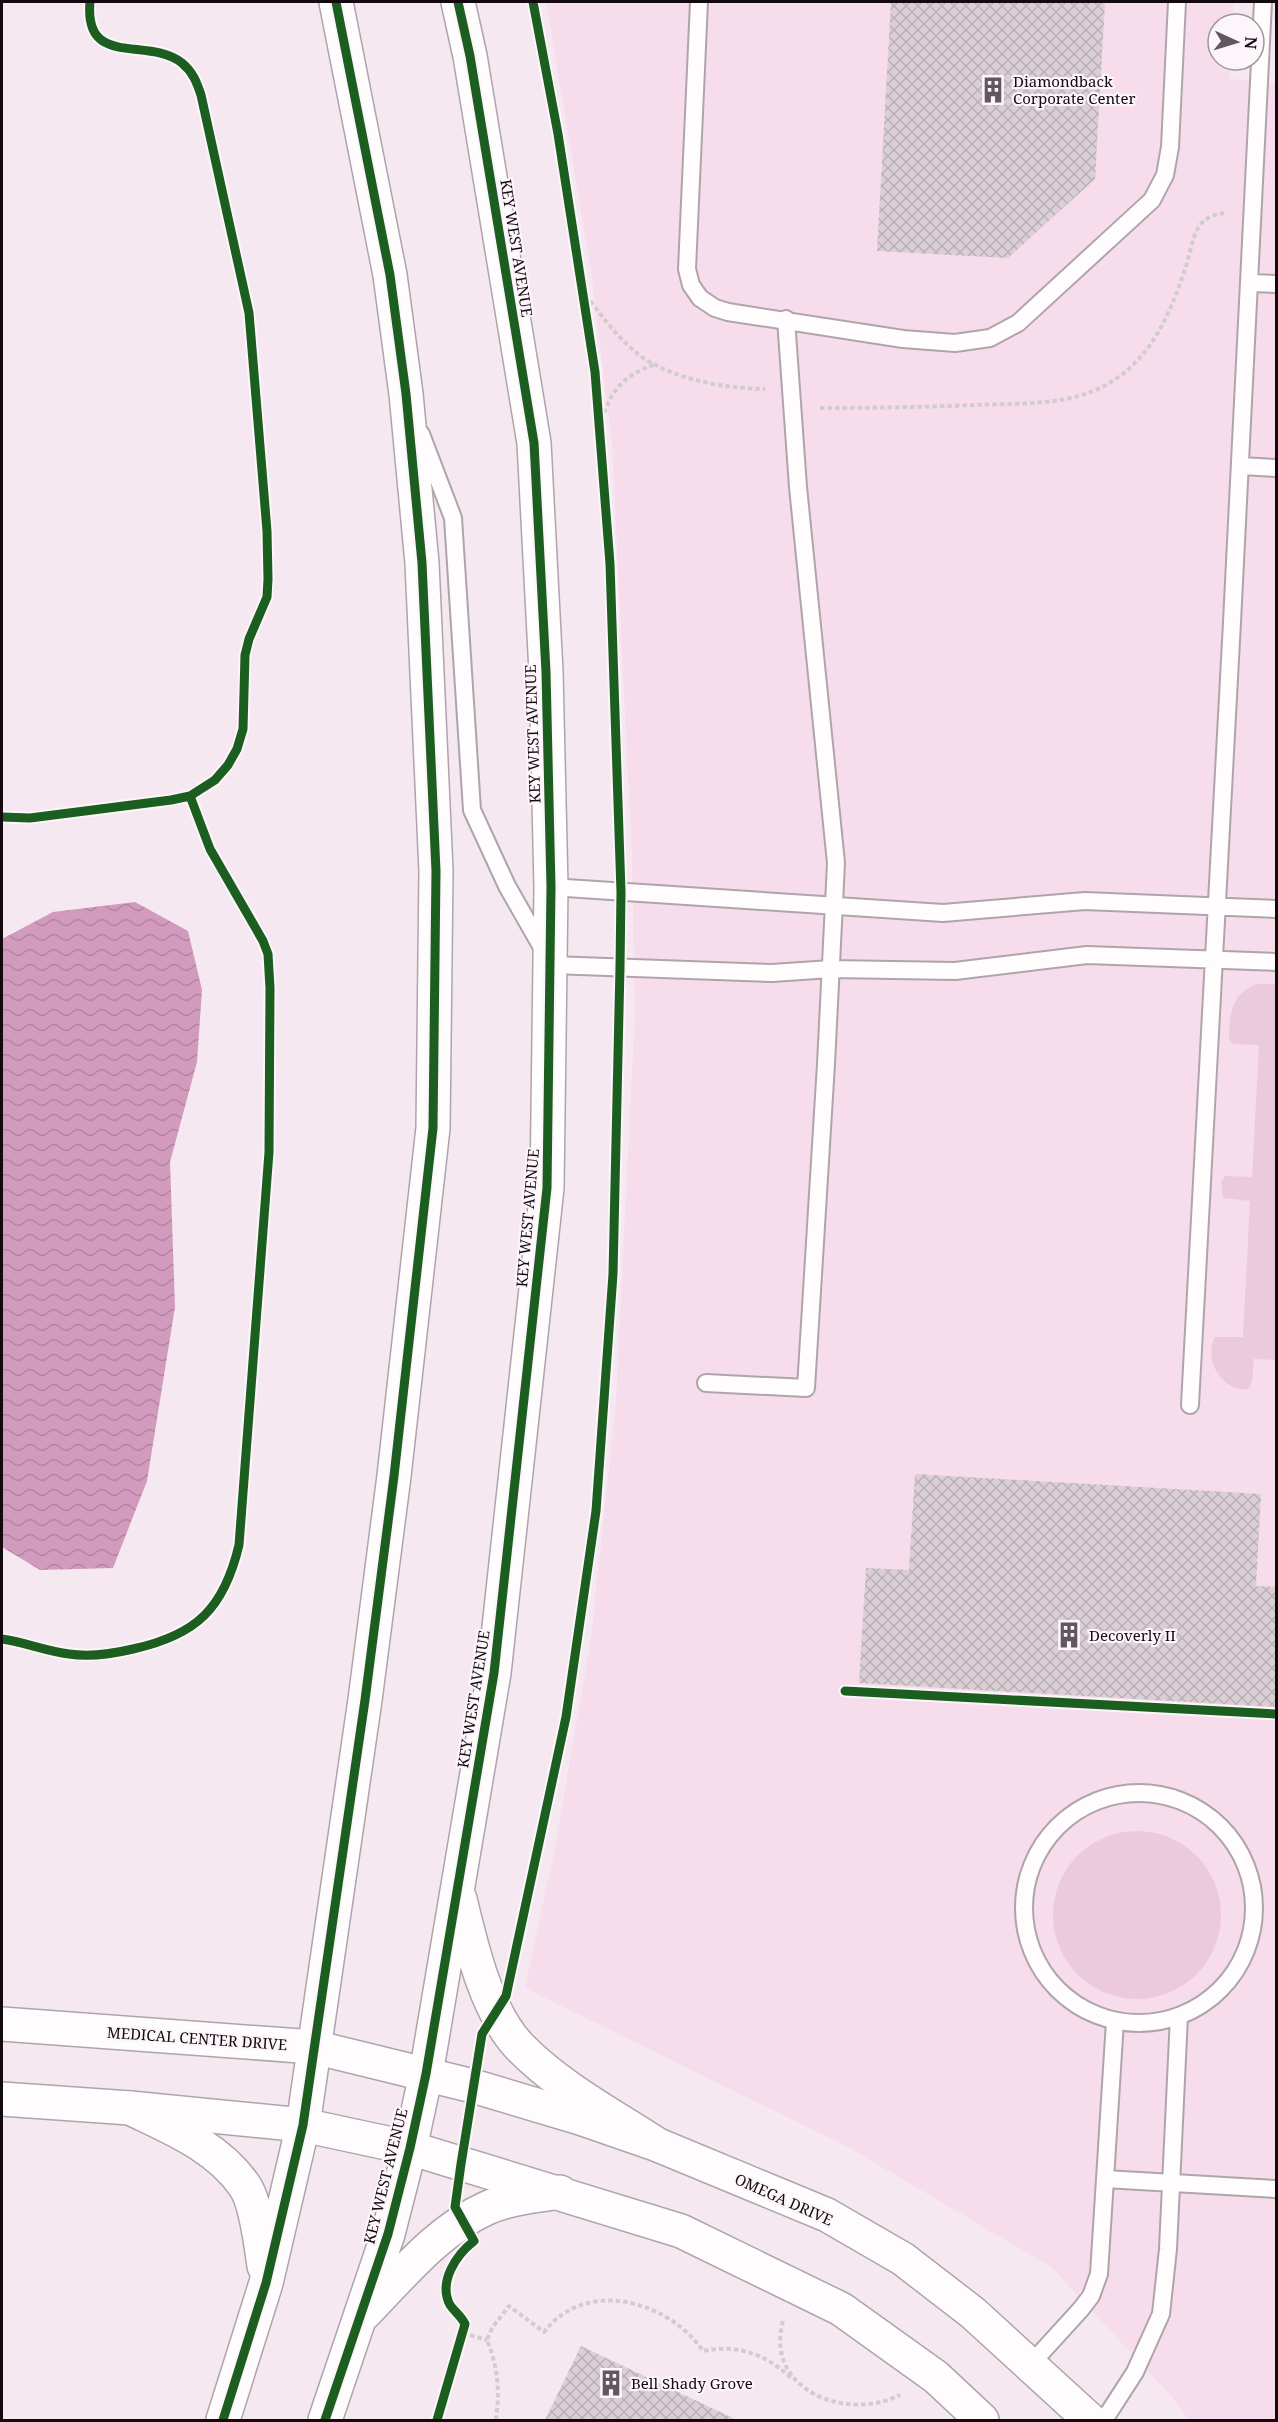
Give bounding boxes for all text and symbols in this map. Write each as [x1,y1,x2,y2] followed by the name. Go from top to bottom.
[1206,12,1266,72] north arrow
[1240,36,1262,50] text: N
[1013,71,1136,108] place label: Diamondback Corporate Center
[978,75,1008,105] building icon: Diamondback Corporate Center
[496,178,538,318] street label: KEY WEST AVENUE
[520,664,544,804] street label: KEY WEST AVENUE
[511,1148,543,1288] street label: KEY WEST AVENUE
[1054,1620,1084,1650] building icon: Decoverly II
[1089,1625,1176,1645] place label: Decoverly II
[452,1629,494,1769] street label: KEY WEST AVENUE
[106,2022,288,2054] street label: MEDICAL CENTER DRIVE
[358,2106,412,2246] street label: KEY WEST AVENUE
[732,2168,836,2230] street label: OMEGA DRIVE
[596,2368,626,2398] building icon: Bell Shady Grove
[631,2373,753,2393] place label: Bell Shady Grove

